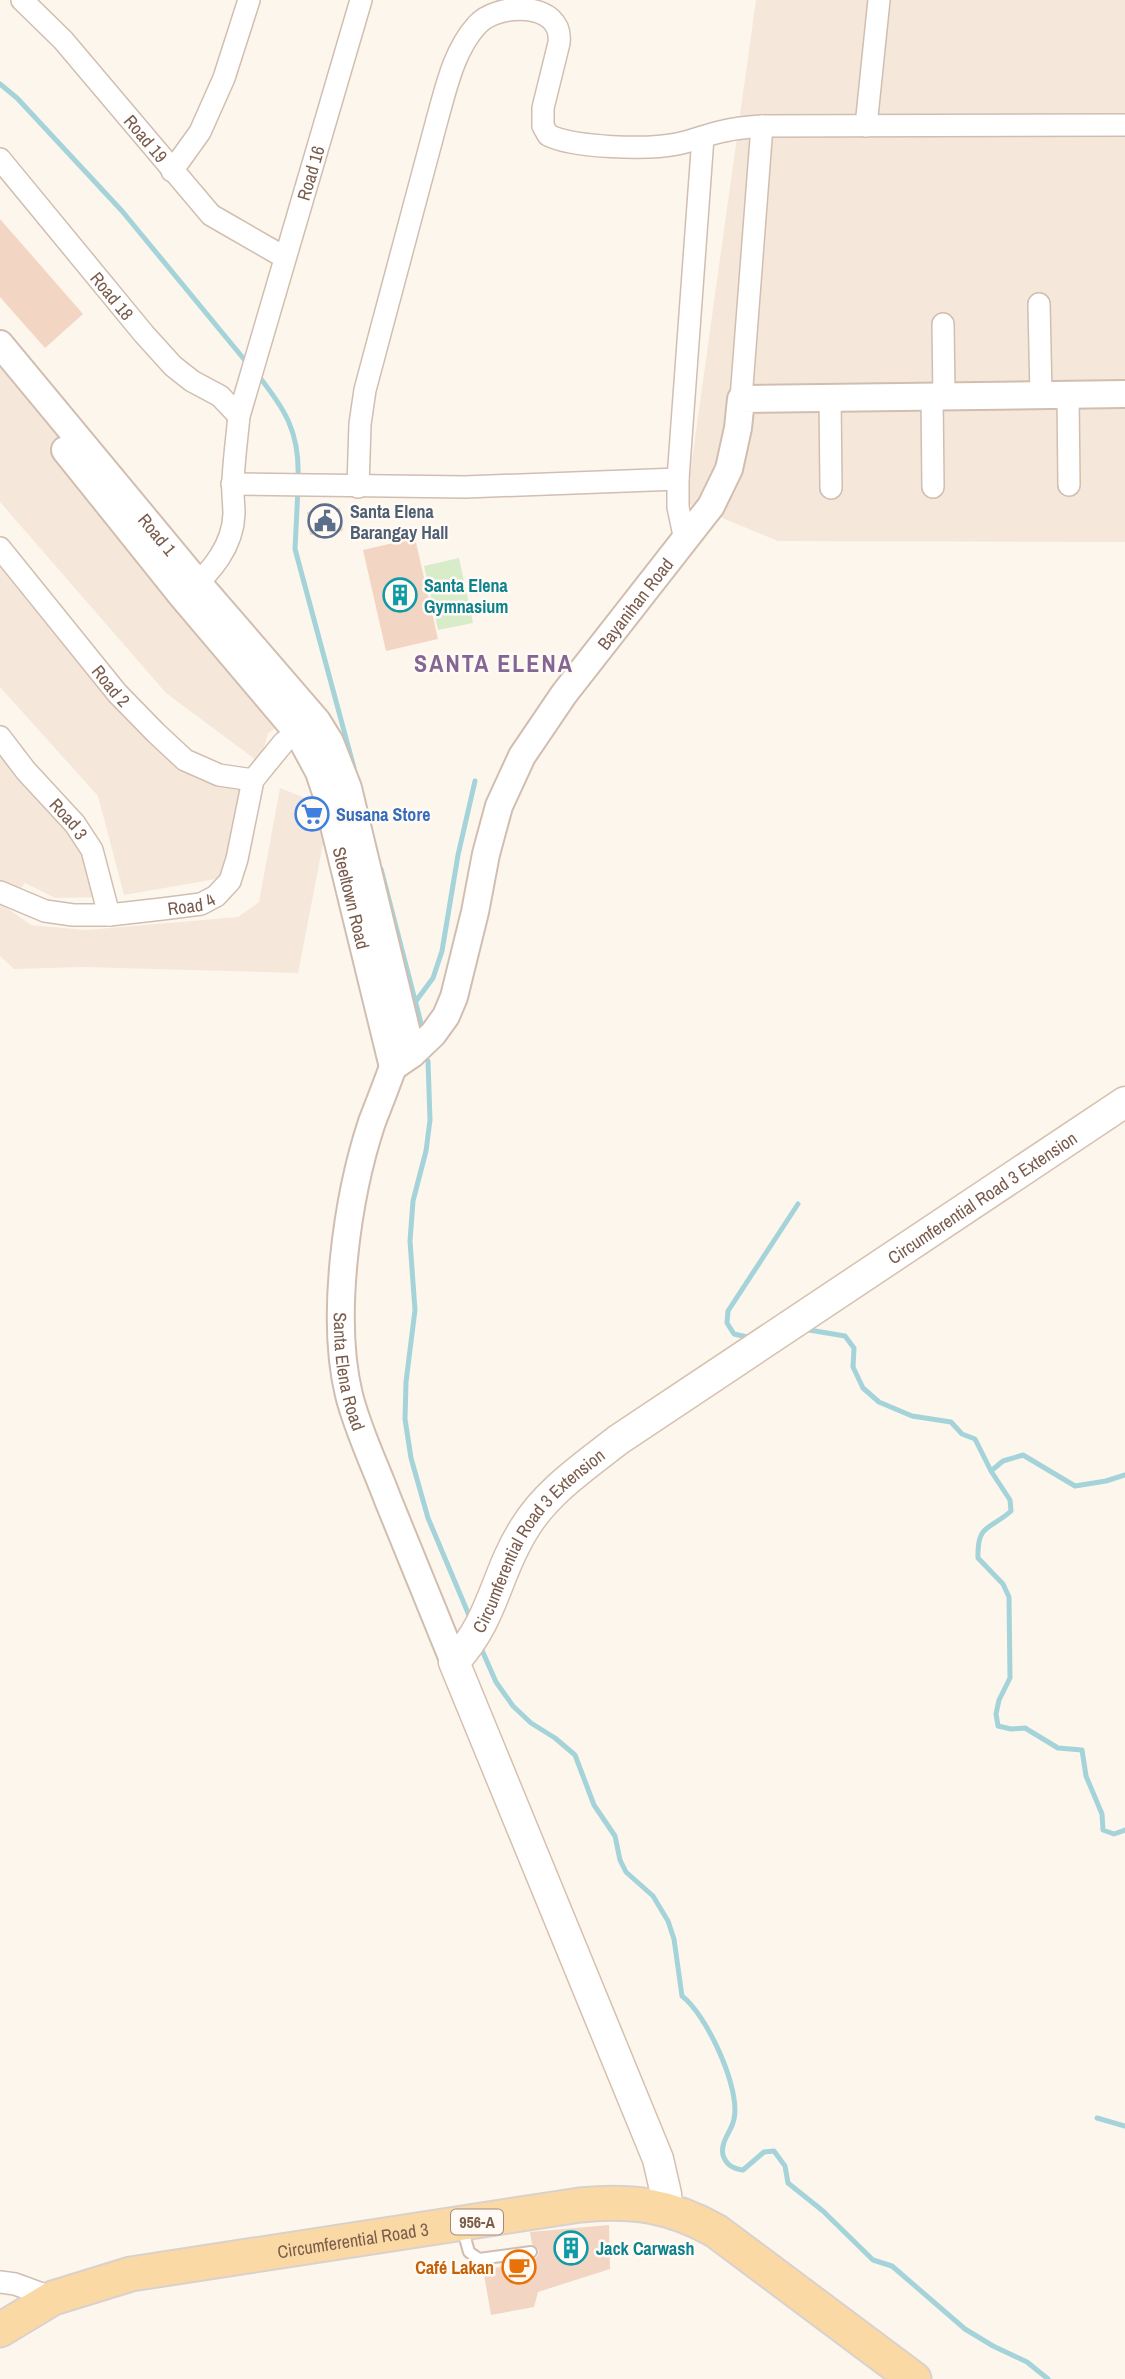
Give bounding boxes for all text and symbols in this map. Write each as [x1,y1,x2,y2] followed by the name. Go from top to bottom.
[119,109,174,168] street label: Road 19
[290,143,330,203] street label: Road 16
[85,266,140,325] street label: Road 18
[350,499,448,545] place label: Santa Elena Barangay Hall
[306,502,344,540] public building icon: Santa Elena Barangay Hall
[133,508,183,561] street label: Road 1
[591,552,679,655] street label: Bayanihan Road
[424,573,509,619] place label: Santa Elena Gymnasium
[381,576,419,614] building icon: Santa Elena Gymnasium
[414,647,574,679] district label: SANTA ELENA
[86,659,136,712] street label: Road 2
[44,792,94,844] street label: Road 3
[293,795,331,833] supermarket icon: Susana Store
[336,802,430,827] place label: Susana Store
[327,844,376,952] street label: Steeltown Road
[166,886,219,921] street label: Road 4
[882,1125,1082,1269] street label: Circumferential Road 3 Extension
[328,1312,372,1434] street label: Santa Elena Road
[466,1442,610,1637] street label: Circumferential Road 3 Extension
[451,2210,503,2234] road number: 956-A
[275,2216,430,2264] street label: Circumferential Road 3
[552,2229,590,2267] building icon: Jack Carwash
[596,2236,694,2261] place label: Jack Carwash
[500,2248,538,2286] cafe icon: Café Lakan
[415,2255,494,2280] place label: Café Lakan

